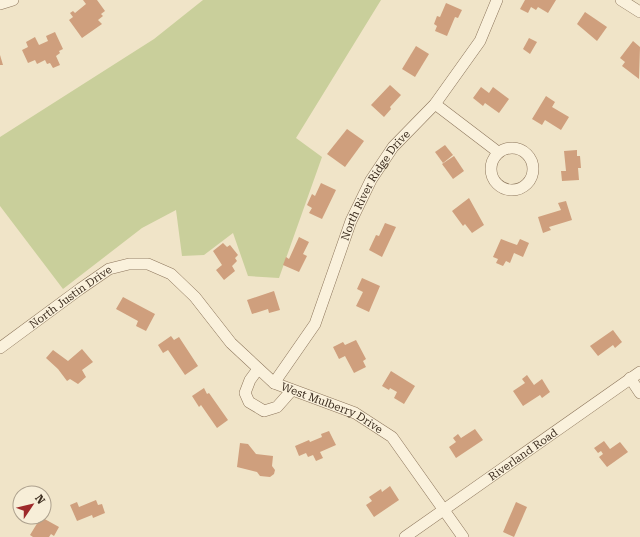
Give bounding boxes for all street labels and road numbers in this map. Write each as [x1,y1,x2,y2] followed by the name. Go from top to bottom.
[339,128,413,242] street label: North River Ridge Drive
[27,263,114,331] street label: North Justin Drive
[279,380,385,436] street label: West Mulberry Drive
[486,426,560,483] street label: Riverland Road

